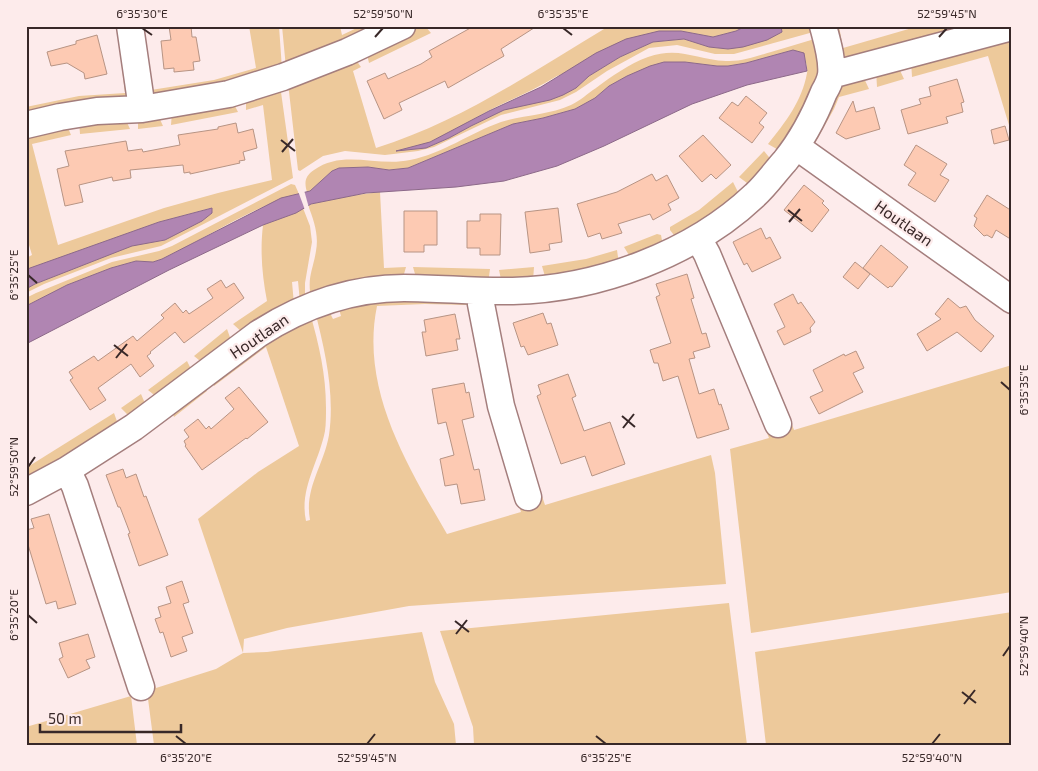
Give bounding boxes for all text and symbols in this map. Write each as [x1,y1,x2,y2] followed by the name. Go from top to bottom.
[116,6,168,20] text: 6°35'30"E
[353,6,413,20] text: 52°59'50"N
[538,6,589,20] text: 6°35'35"E
[917,6,977,20] text: 52°59'45"N
[872,196,937,249] street label: Houtlaan
[6,249,20,300] text: 6°35'25"E
[226,309,292,362] street label: Houtlaan
[1016,364,1030,415] text: 6°35'35"E
[6,437,20,497] text: 52°59'50"N
[6,589,20,641] text: 6°35'20"E
[1016,616,1030,676] text: 52°59'40"N
[40,701,181,733] scale bar
[48,709,82,727] text: 50 m
[160,750,212,764] text: 6°35'20"E
[337,750,397,764] text: 52°59'45"N
[581,750,632,764] text: 6°35'25"E
[902,750,962,764] text: 52°59'40"N

